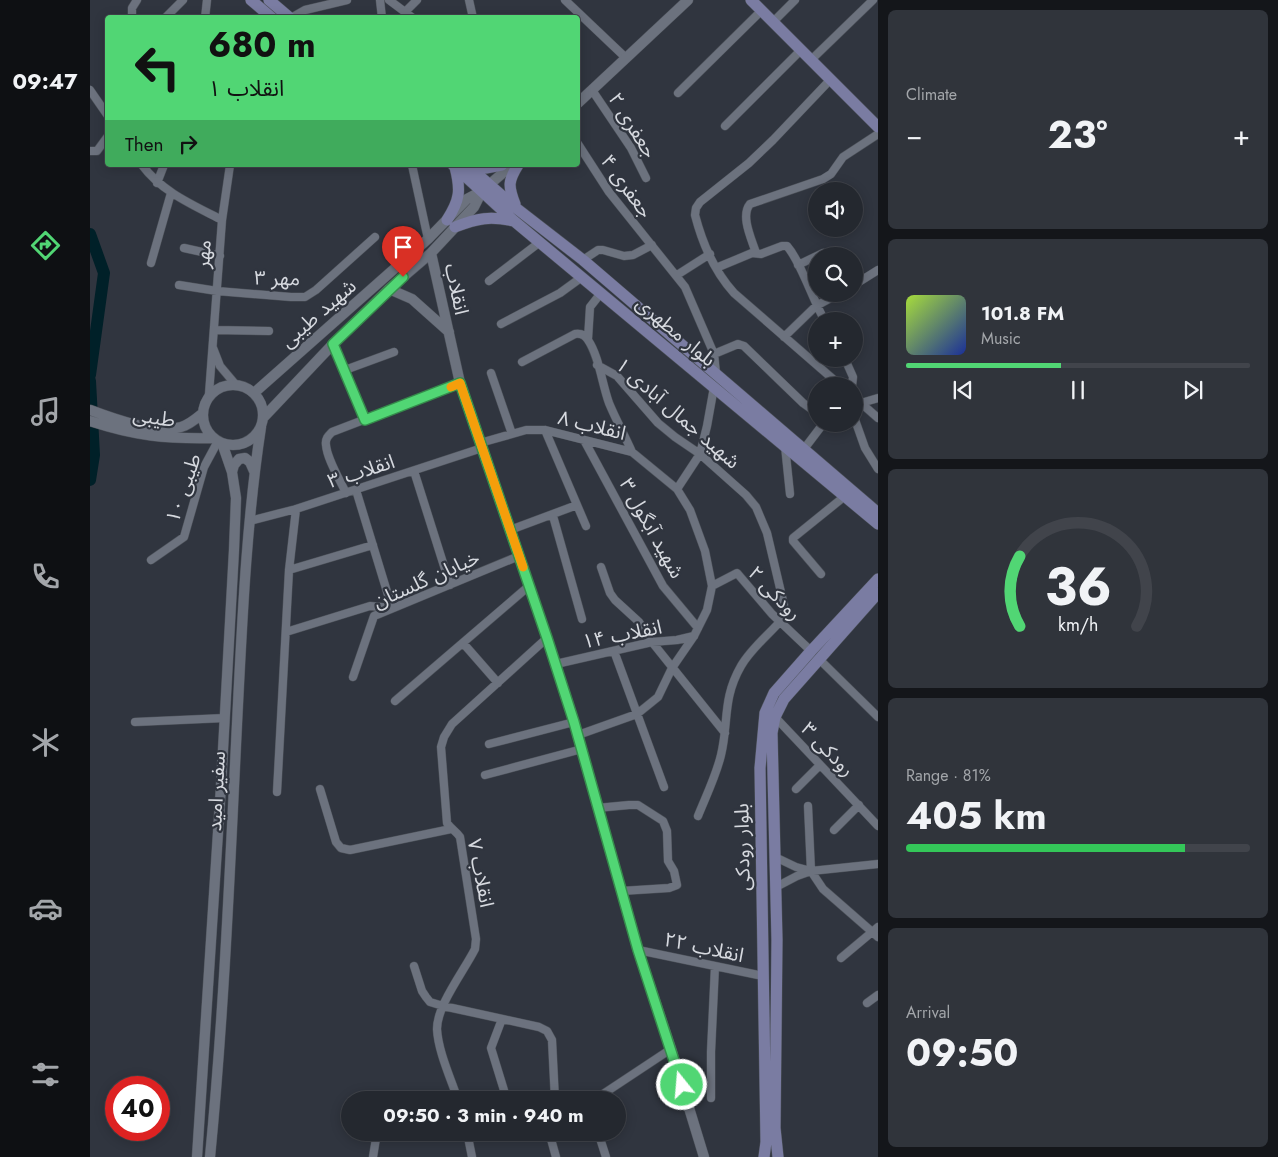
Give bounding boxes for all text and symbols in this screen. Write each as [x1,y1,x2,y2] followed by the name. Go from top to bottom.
[208,20,316,70] text: 680 m
[125,35,190,100] icon: left
[13,65,78,97] text: 09:47
[208,72,284,104] text: انقلاب ۱
[906,83,957,106] text: Climate
[601,87,664,164] street label: جعفری ۲
[1048,107,1108,162] text: 23°
[906,115,923,156] text: −
[1233,115,1250,156] text: +
[174,130,202,158] icon: right
[125,131,164,158] text: Then
[594,148,660,224] street label: جعفری ۴
[808,182,863,432] map controls
[808,182,863,237] button: sound
[382,226,424,277] pin
[28,228,63,263] icon: directions
[389,233,417,261] icon: arrive
[188,239,219,270] street label: مهر
[808,247,863,302] button: search
[437,261,476,317] street label: انقلاب
[254,264,300,293] street label: مهر ۳
[274,272,363,355] street label: شهید طیبی
[629,289,722,374] street label: بلوار مطهری
[981,300,1064,327] text: 101.8 FM
[808,312,863,367] button: +
[981,327,1021,350] text: Music
[609,351,746,476] street label: شهید جمال آبادی ۱
[949,376,977,404] icon: previous
[1064,376,1092,404] icon: pause
[1179,376,1207,404] icon: next
[808,377,863,432] button: −
[28,394,63,429] icon: music
[131,400,177,435] street label: طیبی
[555,403,629,448] street label: انقلاب ۸
[324,447,399,496] street label: انقلاب ۳
[158,450,209,527] street label: طیبی ۱۰
[612,473,691,584] street label: شهید آبگول ۳
[368,543,484,616] street label: خیابان گلستان
[1044,549,1112,625] text: 36
[28,559,63,594] icon: phone
[741,559,808,627] street label: رودکی ۲
[1058,612,1098,638] text: km/h
[580,613,665,656] street label: انقلاب ۱۴
[794,715,861,783] street label: رودکی ۳
[28,725,63,760] icon: climate
[200,750,233,832] street label: سفیر امید
[906,764,991,787] text: Range · 81%
[906,788,1047,843] text: 405 km
[727,803,758,891] street label: بلوار رودکی
[460,836,501,910] street label: انقلاب ۷
[28,891,63,926] icon: car
[661,925,746,970] street label: انقلاب ۲۲
[906,1001,950,1024] text: Arrival
[906,1025,1018,1080] text: 09:50
[28,1057,63,1092] icon: filters
[655,1058,707,1110] position arrow
[105,1076,170,1141] speed limit sign: 40
[383,1102,584,1129] text: 09:50 · 3 min · 940 m

